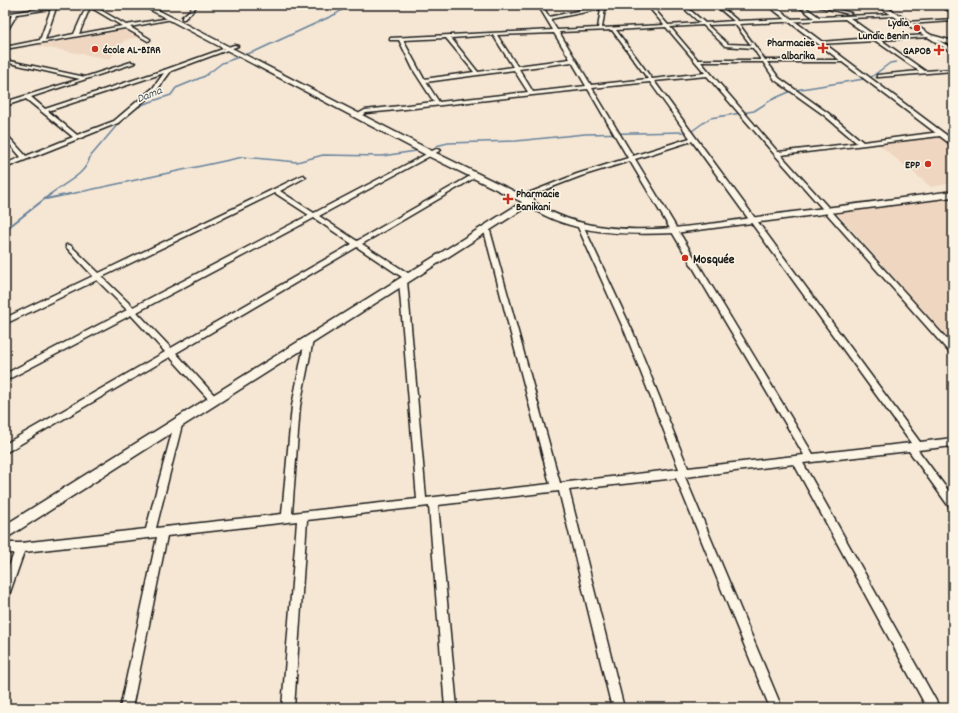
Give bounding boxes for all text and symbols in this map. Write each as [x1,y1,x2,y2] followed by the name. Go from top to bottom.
[858,16,910,45] place label: Lydia Lundic Benin
[912,23,922,33] marker: Lydia Lundic Benin
[767,36,816,65] place label: Pharmacies albarika
[103,43,161,59] place label: école AL-BIRR
[818,43,828,53] marker: Pharmacies albarika
[90,44,100,54] marker: école AL-BIRR
[903,44,931,60] place label: GAPOB
[934,45,944,55] marker: GAPOB
[134,82,166,108] water label: Dama
[905,158,920,174] place label: EPP
[923,159,933,169] marker: EPP
[516,187,559,216] place label: Pharmacie Banikani
[503,194,513,204] marker: Pharmacie Banikani
[693,251,735,270] place label: Mosquée
[680,253,690,263] marker: Mosquée

